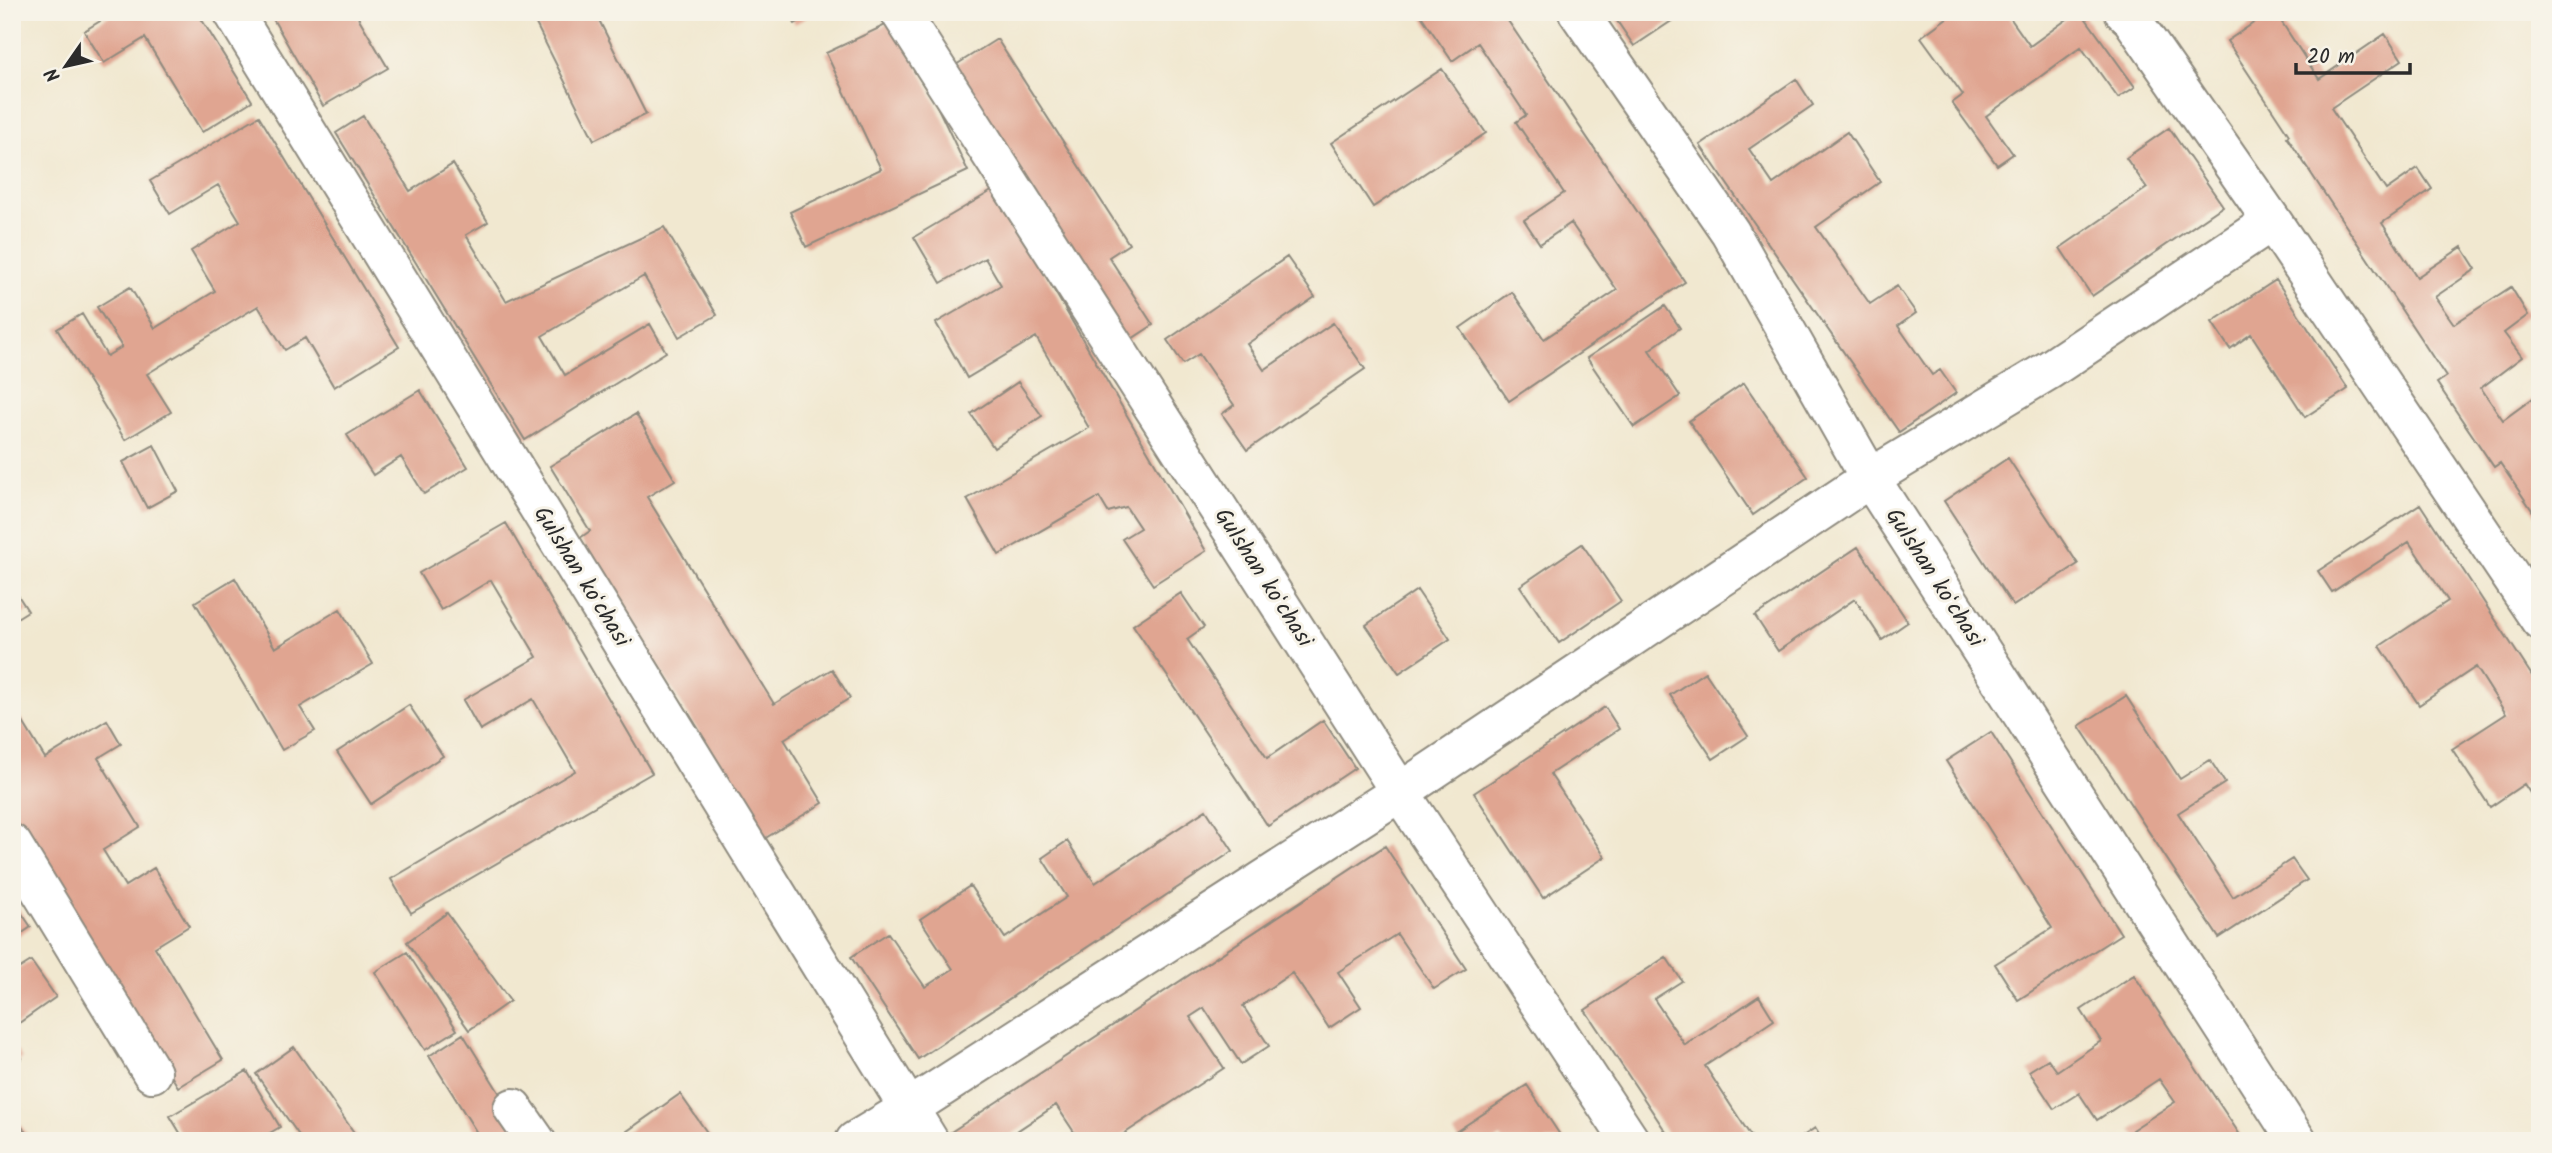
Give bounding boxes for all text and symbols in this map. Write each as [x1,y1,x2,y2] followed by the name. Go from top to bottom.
[32,32,102,102] north arrow
[2296,32,2410,76] scale bar
[2307,41,2355,74] text: 20 m
[38,61,69,88] text: N
[523,500,639,656] street label: Gulshan koʻchasi
[1204,501,1323,656] street label: Gulshan koʻchasi
[1875,501,1994,656] street label: Gulshan koʻchasi

